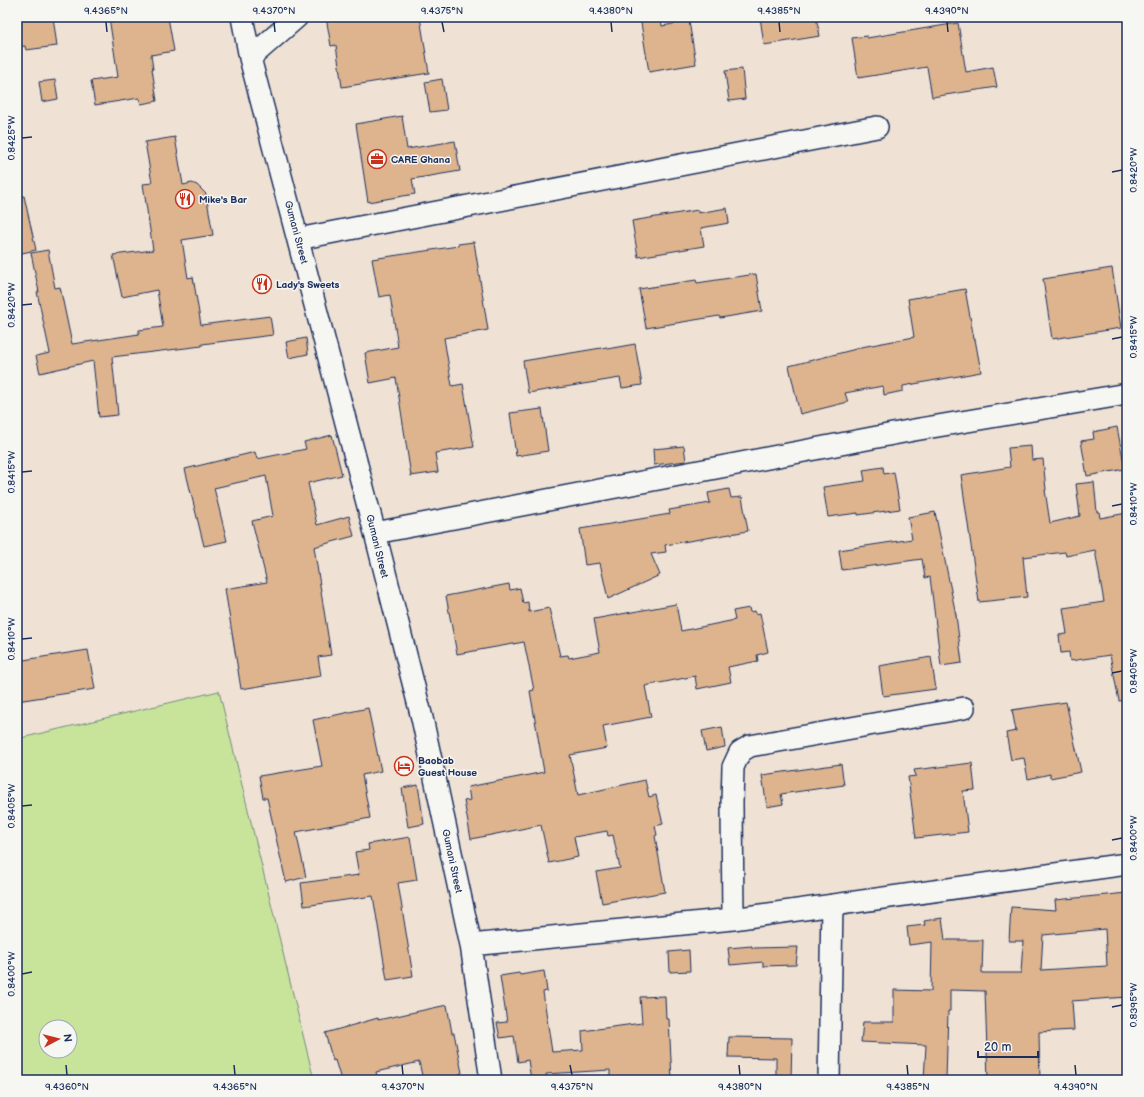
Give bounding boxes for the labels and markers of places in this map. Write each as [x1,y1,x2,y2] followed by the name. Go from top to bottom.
[366,148,388,170] office icon: CARE Ghana
[391,154,450,166] place label: CARE Ghana
[174,188,196,210] restaurant icon: Mike's Bar
[199,194,248,206] place label: Mike's Bar
[251,273,273,295] restaurant icon: Lady's Sweets
[276,279,340,291] place label: Lady's Sweets
[393,755,415,777] hotel icon: Baobab Guest House
[418,755,477,779] place label: Baobab Guest House

